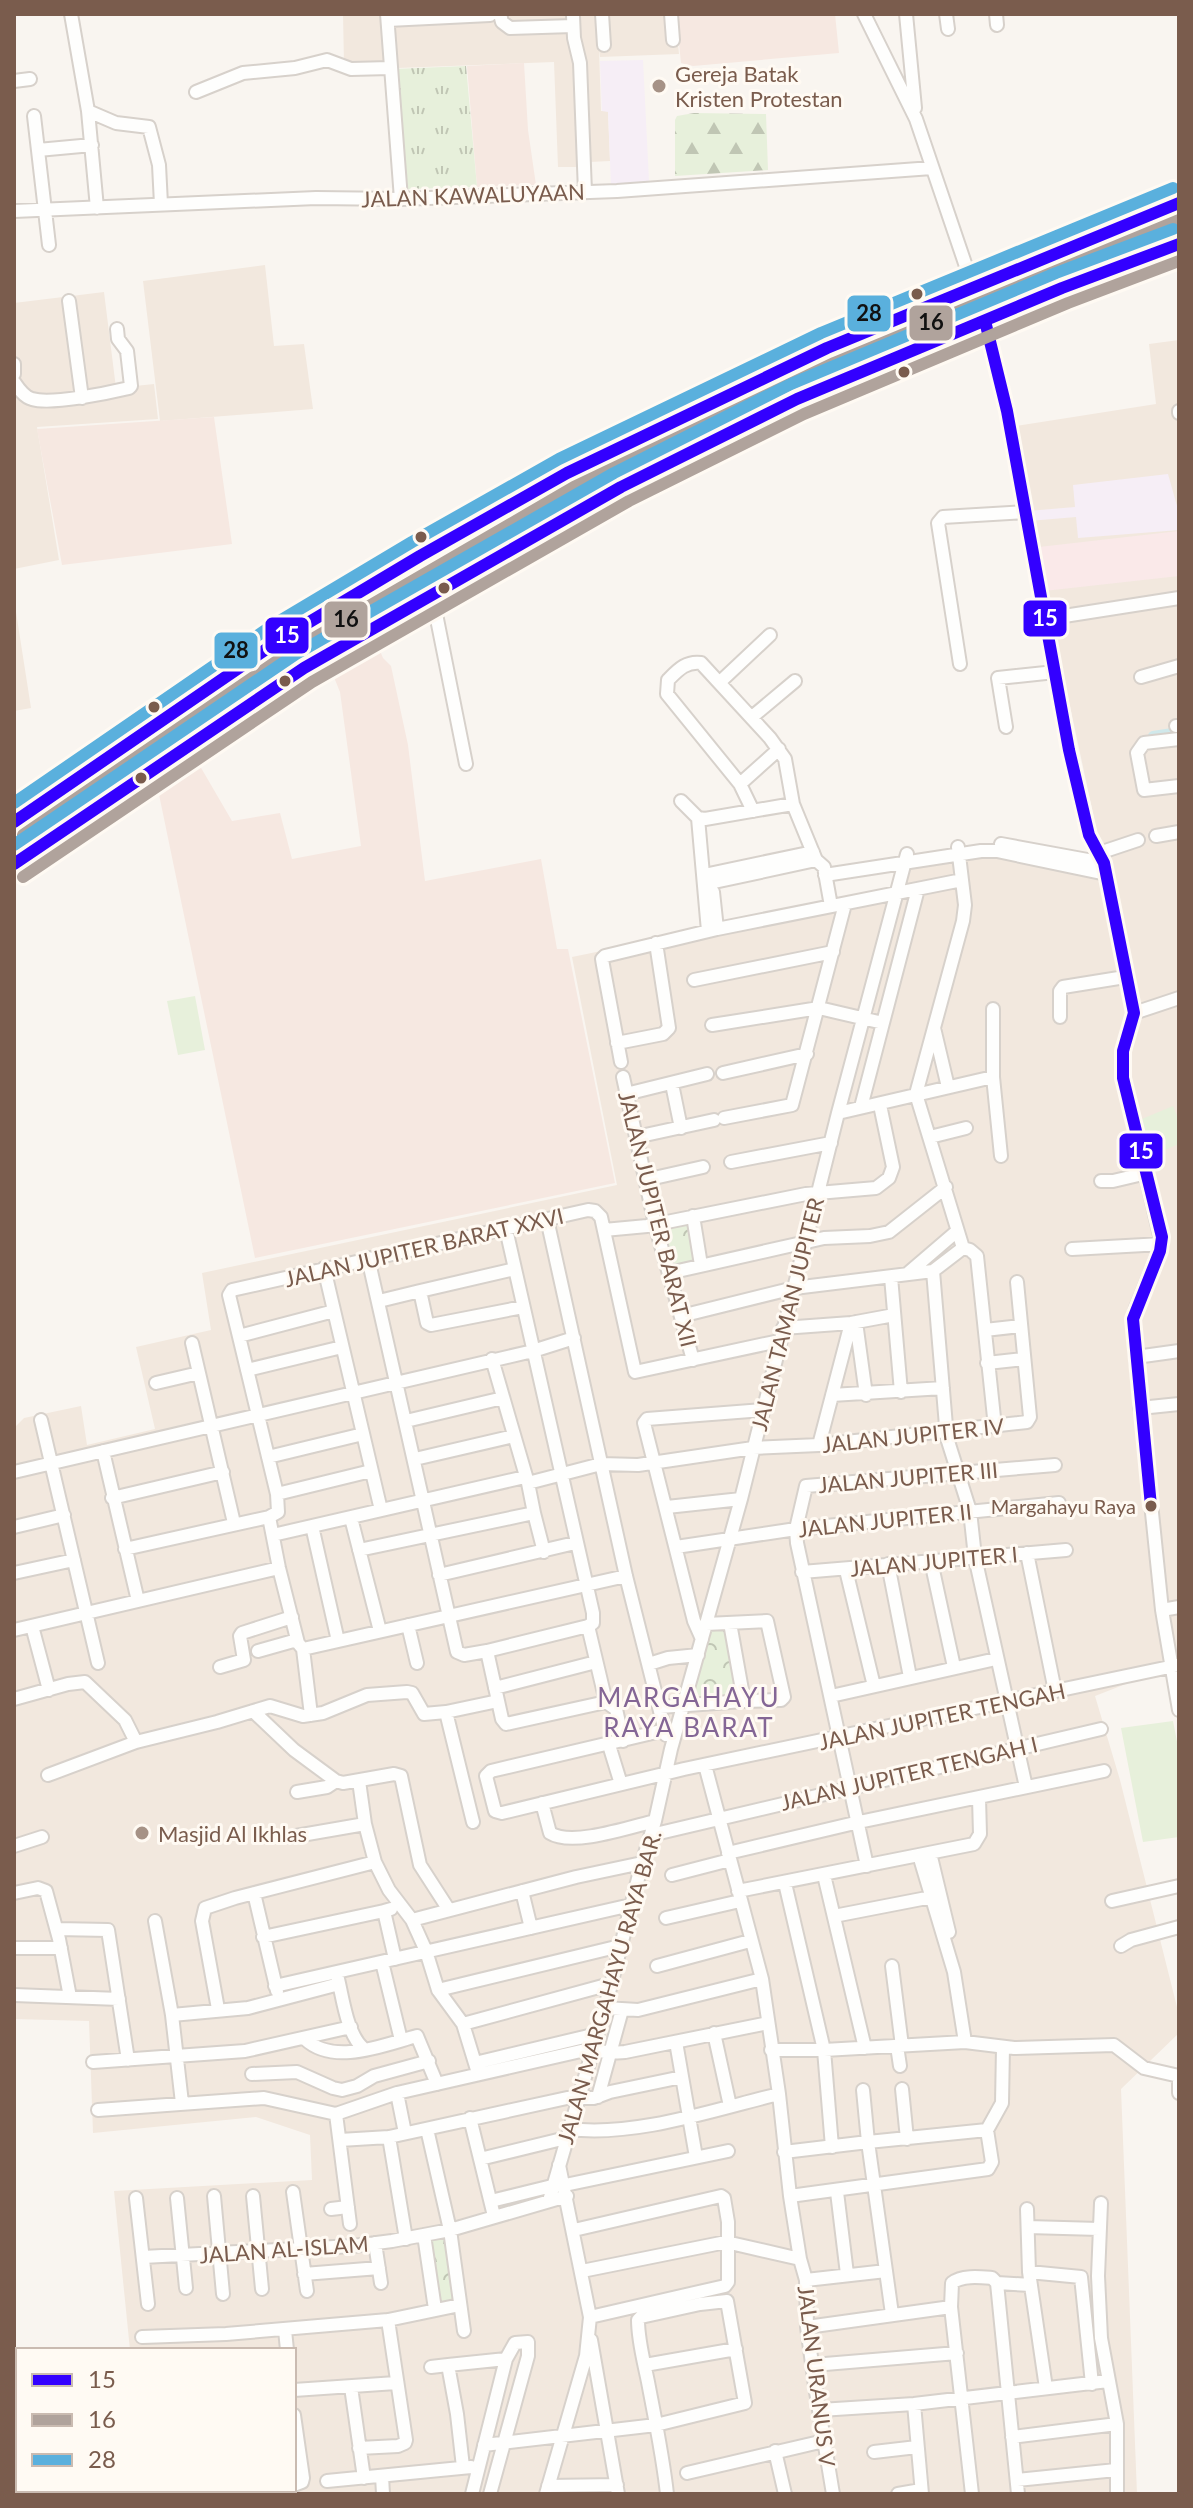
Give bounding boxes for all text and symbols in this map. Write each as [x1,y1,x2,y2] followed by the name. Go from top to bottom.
[675,60,843,112] place label: Gereja Batak Kristen Protestan
[650,77,668,95] marker: Gereja Batak Kristen Protestan
[361,178,585,212] street label: JALAN KAWALUYAAN
[909,286,925,302] unlabelled marker
[846,294,892,333] line badge: 28
[856,299,882,326] text: 28
[908,304,954,342] line badge: 16
[918,308,944,335] text: 16
[896,364,912,380] unlabelled marker
[413,529,429,545] unlabelled marker
[436,580,452,596] unlabelled marker
[1022,599,1068,638] line badge: 15
[323,600,369,639] line badge: 16
[1032,604,1058,631] text: 15
[333,605,359,632] text: 16
[264,616,310,655] line badge: 15
[274,621,300,648] text: 15
[213,631,259,670] line badge: 28
[223,636,249,663] text: 28
[277,673,293,689] unlabelled marker
[146,699,162,715] unlabelled marker
[133,770,149,786] unlabelled marker
[613,1088,703,1350] street label: JALAN JUPITER BARAT XII
[1118,1132,1164,1170] line badge: 15
[1128,1137,1154,1164] text: 15
[745,1194,829,1434] street label: JALAN TAMAN JUPITER
[282,1202,566,1292] street label: JALAN JUPITER BARAT XXVI
[821,1412,1005,1458] street label: JALAN JUPITER IV
[817,1456,999,1498] street label: JALAN JUPITER III
[991,1494,1136,1518] place label: Margahayu Raya
[797,1497,973,1543] street label: JALAN JUPITER II
[1143,1498,1159,1514] marker: Margahayu Raya
[849,1540,1019,1582] street label: JALAN JUPITER I
[816,1677,1068,1755] street label: JALAN JUPITER TENGAH
[597,1681,781,1743] district label: MARGAHAYU RAYA BARAT
[778,1730,1040,1816] street label: JALAN JUPITER TENGAH I
[158,1820,307,1847] place label: Masjid Al Ikhlas
[133,1824,151,1842] marker: Masjid Al Ikhlas
[551,1827,667,2147] street label: JALAN MARGAHAYU RAYA BAR.
[199,2230,369,2268] street label: JALAN AL-ISLAM
[793,2284,842,2468] street label: JALAN URANUS V
[16,2348,296,2492] legend
[88,2364,116,2393] text: 15
[88,2404,116,2433] text: 16
[88,2444,116,2473] text: 28

